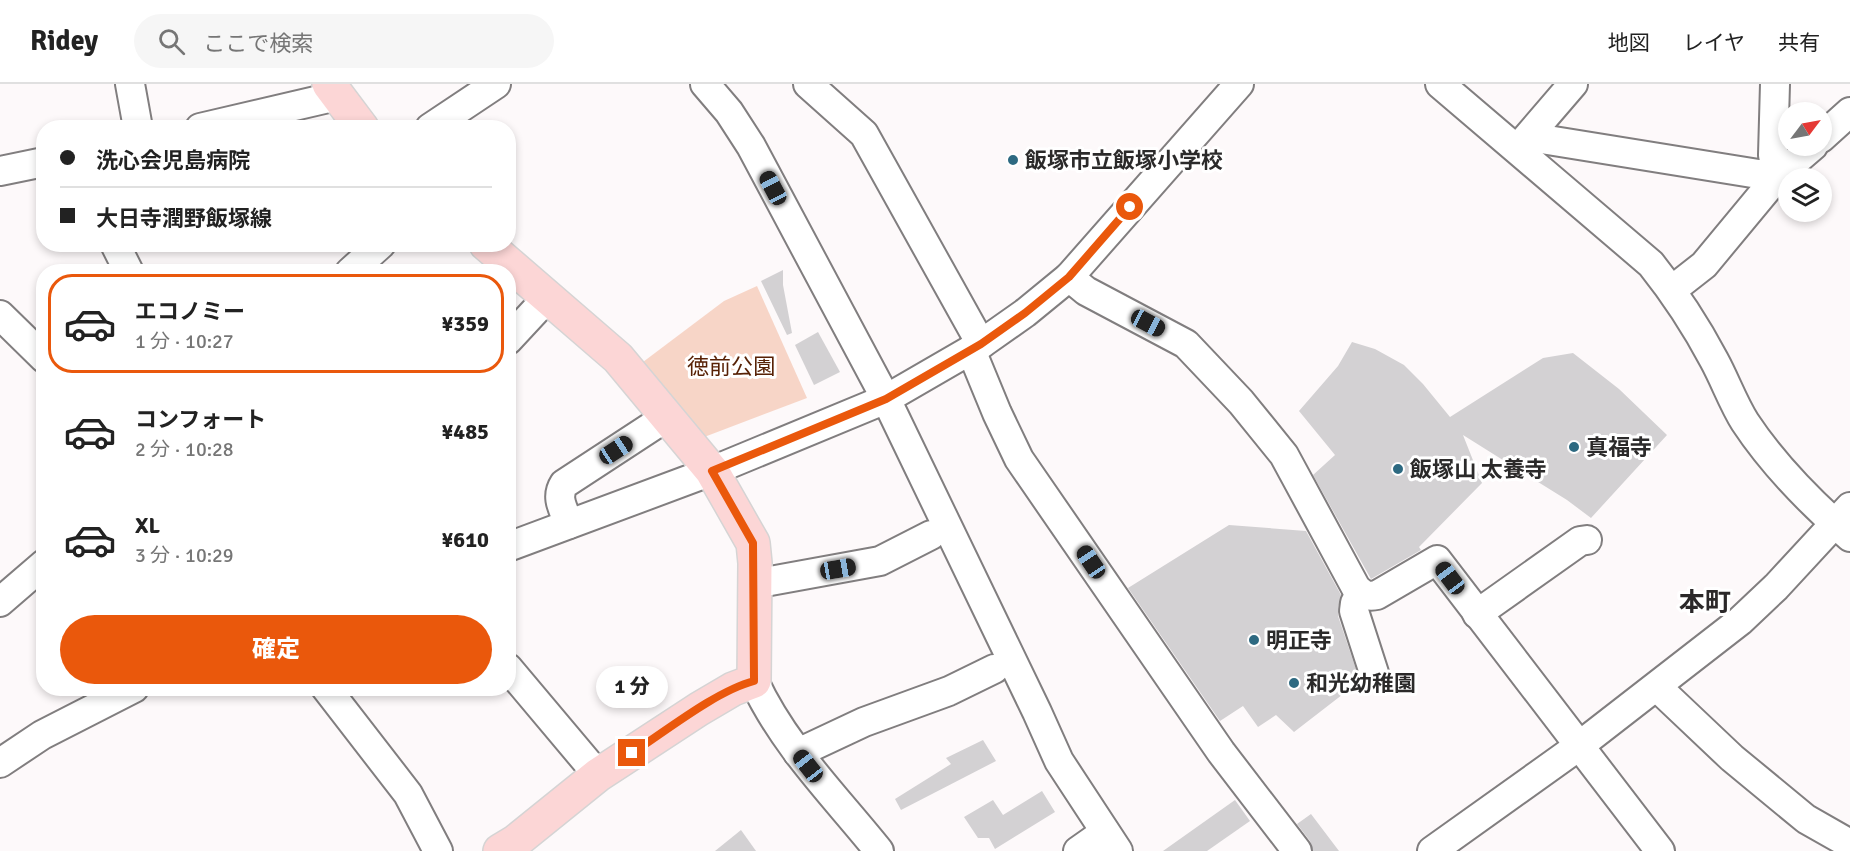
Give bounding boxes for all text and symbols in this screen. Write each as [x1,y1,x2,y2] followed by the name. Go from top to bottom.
[134,14,554,68] search box
[30,24,98,58] text: Ridey
[155,25,188,58] icon: search
[203,30,313,57] text: ここで検索
[1608,30,1650,56] text: 地図
[1683,30,1745,56] text: レイヤ
[1778,30,1820,56] text: 共有
[1778,102,1832,156] north arrow
[1778,102,1832,222] map controls
[96,147,250,174] text: 洗心会児島病院
[1024,147,1223,174] place label: 飯塚市立飯塚小学校
[1006,153,1020,167] marker: 飯塚市立飯塚小学校
[757,168,789,208] car
[1778,168,1832,222] button: layers
[1116,193,1143,220] route start
[96,205,272,232] text: 大日寺潤野飯塚線
[63,297,117,351] icon: car
[135,298,245,325] text: エコノミー
[1128,307,1168,339] car
[441,310,489,337] text: ¥359
[135,329,234,354] text: 1 分 · 10:27
[687,353,775,380] park label: 徳前公園
[63,405,117,459] icon: car
[135,406,266,433] text: コンフォート
[441,418,489,445] text: ¥485
[596,433,636,467] car
[1586,434,1652,461] place label: 真福寺
[135,437,234,462] text: 2 分 · 10:28
[1567,440,1581,454] marker: 真福寺
[1409,456,1547,483] place label: 飯塚山 太養寺
[1391,462,1405,476] marker: 飯塚山 太養寺
[135,512,160,539] text: XL
[63,513,117,567] icon: car
[441,526,489,553] text: ¥610
[1073,542,1109,582] car
[135,543,234,568] text: 3 分 · 10:29
[819,557,857,581] car
[1432,558,1468,598] car
[1679,587,1731,619] district label: 本町
[60,615,492,684] button: 確定
[1266,627,1332,654] place label: 明正寺
[1247,633,1261,647] marker: 明正寺
[596,666,668,708] callout: 1 分
[1306,670,1416,697] place label: 和光幼稚園
[614,674,650,699] text: 1 分
[1287,676,1301,690] marker: 和光幼稚園
[618,739,645,766] route end
[790,746,826,786] car

